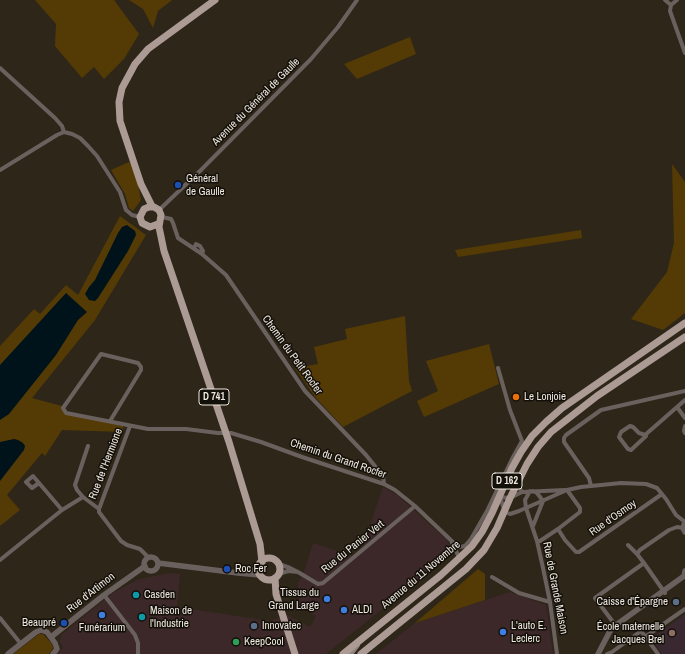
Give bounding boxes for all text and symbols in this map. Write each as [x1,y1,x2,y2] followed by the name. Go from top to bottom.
[209,55,303,149] street label: Avenue du Général de Gaulle
[186,172,225,198] place label: Général de Gaulle
[173,180,183,190] marker: Général de Gaulle
[259,313,325,397] street label: Chemin du Petit Rocfer
[199,389,229,405] road number: D 741
[524,390,566,404] place label: Le Lonjoie
[511,392,521,402] marker: Le Lonjoie
[86,427,126,501] street label: Rue de l'Hermione
[288,436,388,482] street label: Chemin du Grand Rocfer
[492,473,522,489] road number: D 162
[587,497,639,539] street label: Rue d'Osmoy
[319,518,387,576] street label: Rue du Panier Vert
[379,538,463,612] street label: Avenue du 11 Novembre
[540,541,570,635] street label: Rue de Grande Maison
[235,562,267,576] place label: Roc Fer
[222,564,232,574] marker: Roc Fer
[64,570,118,616] street label: Rue d'Artimon
[268,586,319,612] place label: Tissus du Grand Large
[144,588,175,602] place label: Casden
[131,590,141,600] marker: Casden
[322,594,332,604] marker: Tissus du Grand Large
[597,595,668,609] place label: Caisse d'Épargne
[671,597,681,607] marker: Caisse d'Épargne
[352,603,372,617] place label: ALDI
[150,604,192,630] place label: Maison de l'Industrie
[339,605,349,615] marker: ALDI
[97,610,107,620] marker: Funérarium
[137,612,147,622] marker: Maison de l'Industrie
[22,616,56,630] place label: Beaupré
[59,618,69,628] marker: Beaupré
[262,619,301,633] place label: Innovatec
[511,619,546,645] place label: L'auto E. Leclerc
[597,620,664,646] place label: École maternelle Jacques Brel
[79,621,125,635] place label: Funérarium
[249,621,259,631] marker: Innovatec
[498,627,508,637] marker: L'auto E. Leclerc
[667,628,677,638] marker: École maternelle Jacques Brel
[244,635,284,649] place label: KeepCool
[231,637,241,647] marker: KeepCool

